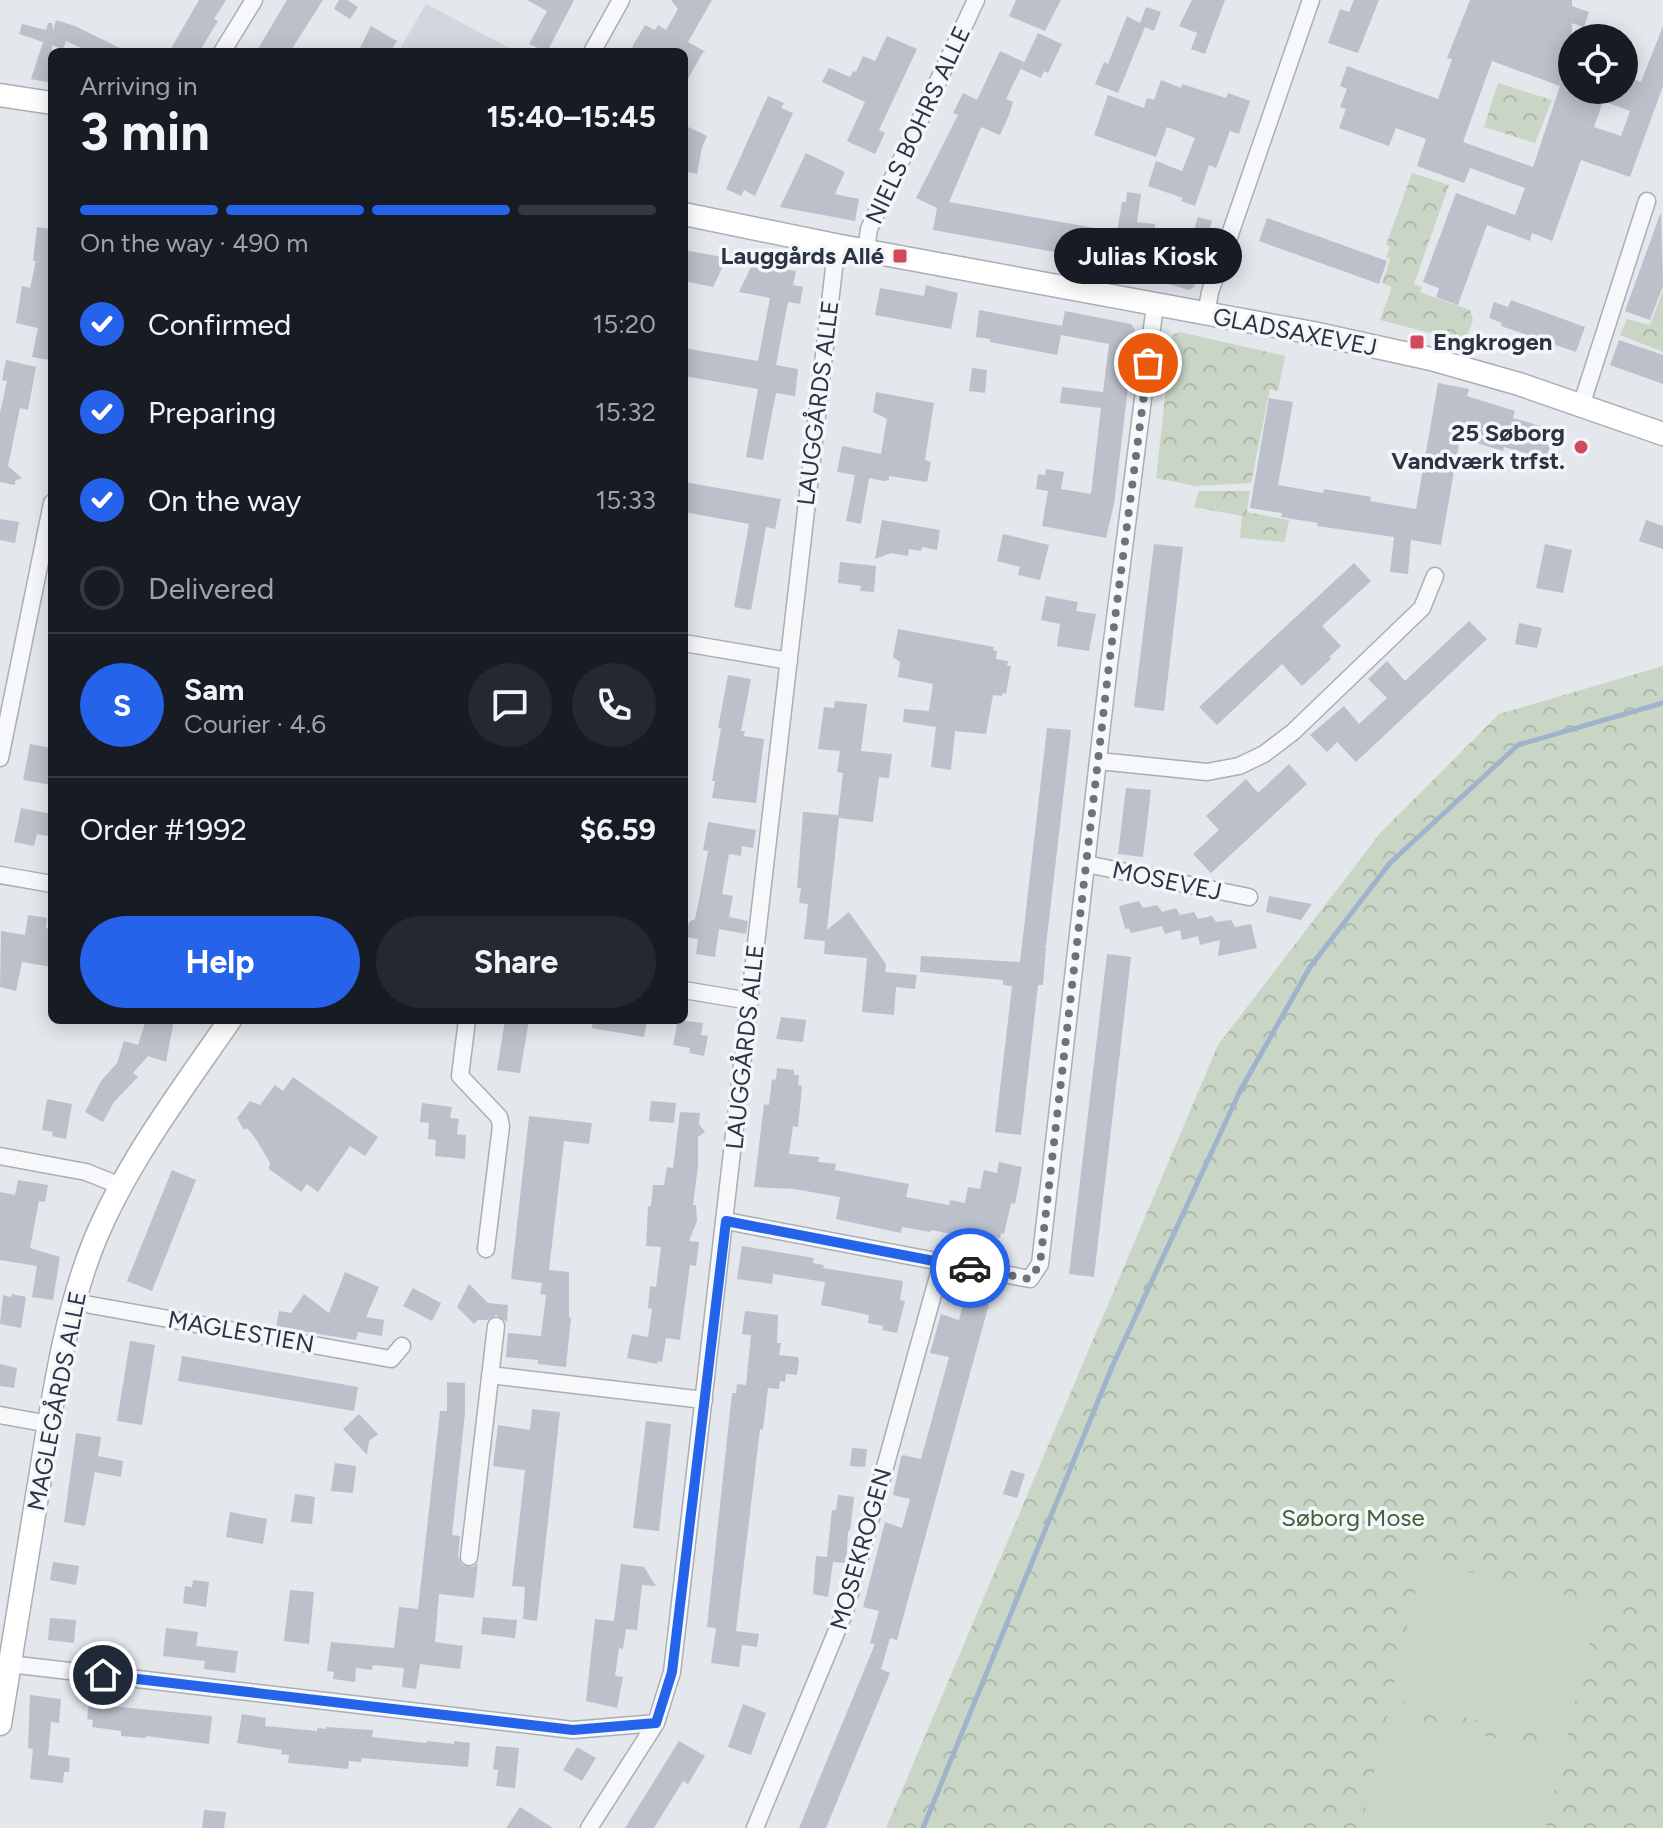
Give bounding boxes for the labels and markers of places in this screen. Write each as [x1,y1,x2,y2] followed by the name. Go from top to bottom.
[1054,227,1242,283] callout: Julias Kiosk
[721,241,884,270] place label: Lauggårds Allé
[891,247,909,265] marker: Lauggårds Allé
[1433,327,1553,356] place label: Engkrogen
[1114,329,1182,397] pin
[1408,333,1426,351] marker: Engkrogen
[1391,418,1565,475] place label: 25 Søborg Vandværk trfst.
[1572,438,1590,456] marker: 25 Søborg Vandværk trfst.
[69,1641,137,1709] pin

